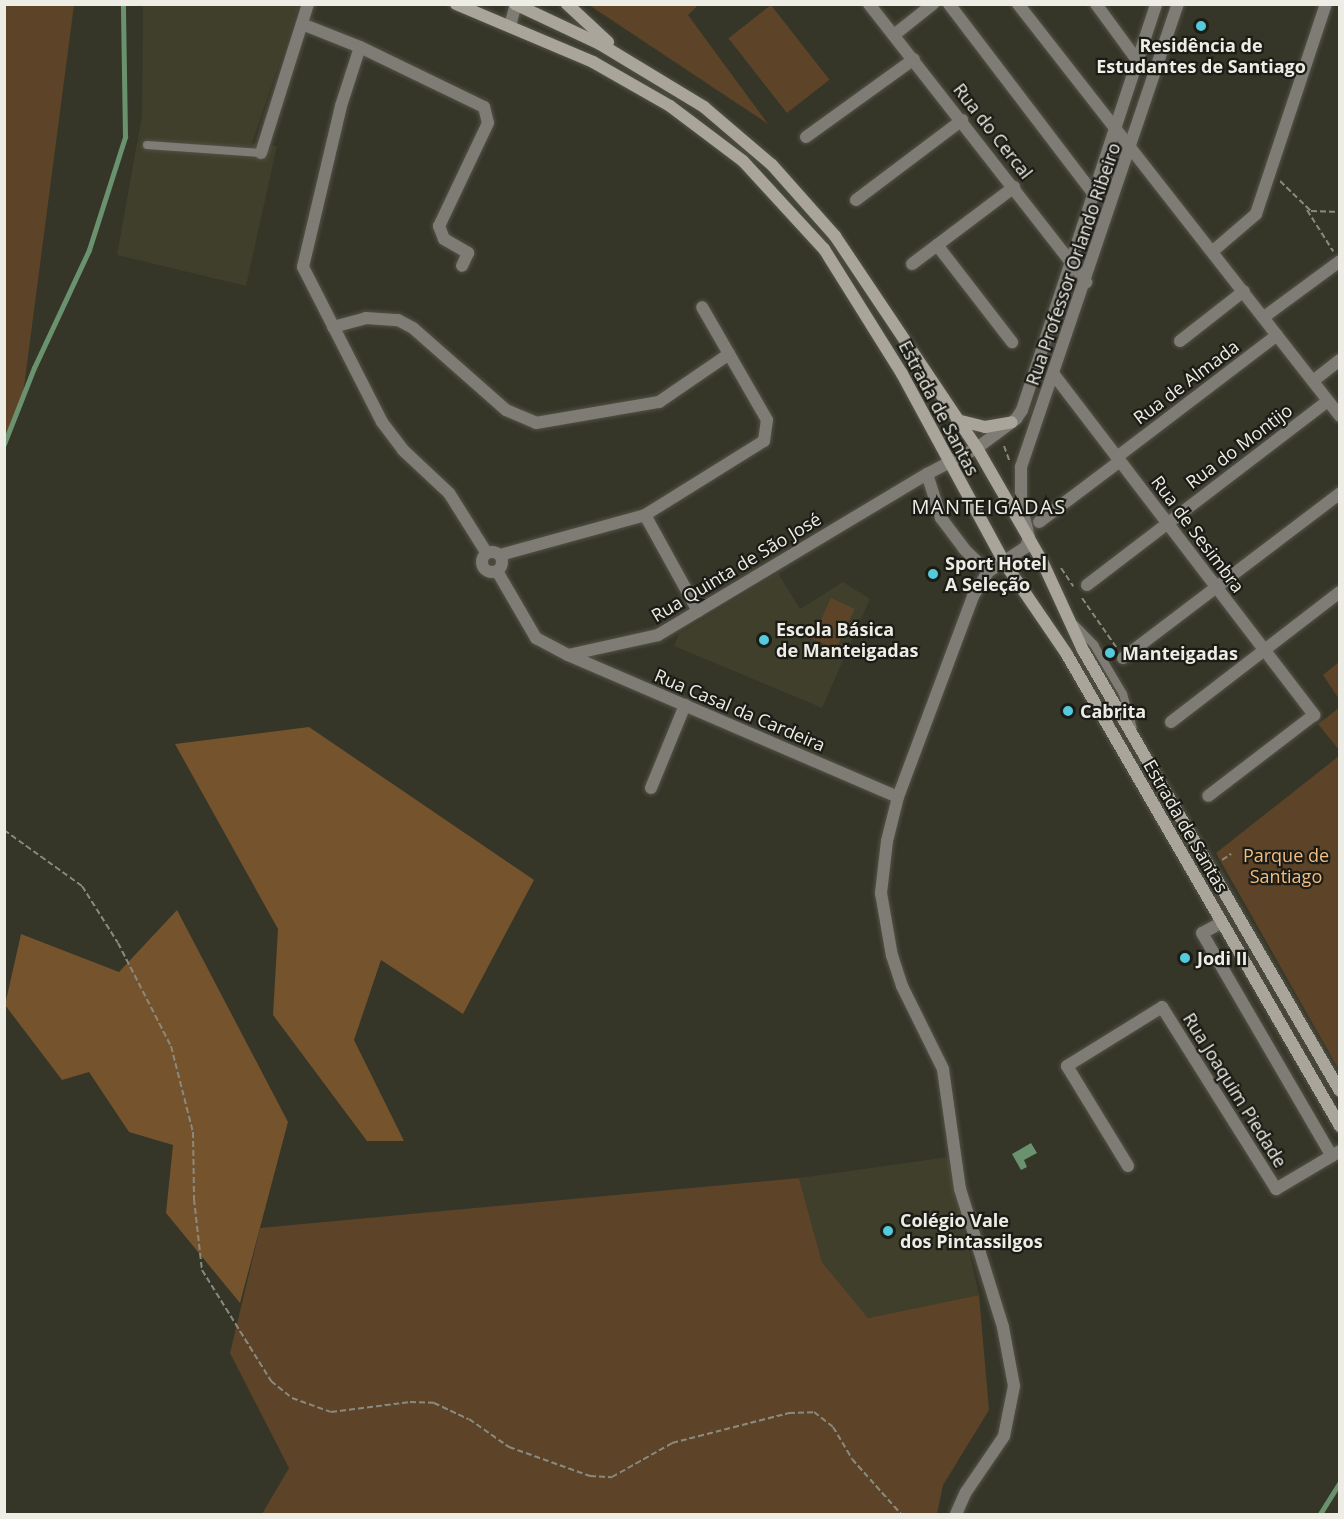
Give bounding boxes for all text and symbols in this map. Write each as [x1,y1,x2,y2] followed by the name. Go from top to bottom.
[1194,19,1208,33] marker: Residência de Estudantes de Santiago
[1096,35,1306,78] place label: Residência de Estudantes de Santiago
[949,79,1037,183] street label: Rua do Cercal
[1021,140,1125,388] street label: Rua Professor Orlando Ribeiro
[1129,335,1243,429] street label: Rua de Almada
[894,337,984,479] street label: Estrada de Santas
[1181,399,1297,493] street label: Rua do Montijo
[1147,471,1249,597] street label: Rua de Sesimbra
[911,494,1067,518] district label: MANTEIGADAS
[647,508,825,626] street label: Rua Quinta de São José
[945,553,1047,596] place label: Sport Hotel A Seleção
[926,567,940,581] marker: Sport Hotel A Seleção
[776,619,919,662] place label: Escola Básica de Manteigadas
[757,633,771,647] marker: Escola Básica de Manteigadas
[1122,642,1238,664] place label: Manteigadas
[1103,646,1117,660] marker: Manteigadas
[651,664,829,756] street label: Rua Casal da Cardeira
[1080,700,1146,722] place label: Cabrita
[1061,704,1075,718] marker: Cabrita
[1139,756,1233,896] street label: Estrada de Santas
[1243,845,1329,888] park label: Parque de Santiago
[1197,947,1248,969] place label: Jodi II
[1178,951,1192,965] marker: Jodi II
[1179,1009,1291,1171] street label: Rua Joaquim Piedade
[900,1210,1043,1252] place label: Colégio Vale dos Pintassilgos
[881,1224,895,1238] marker: Colégio Vale dos Pintassilgos

